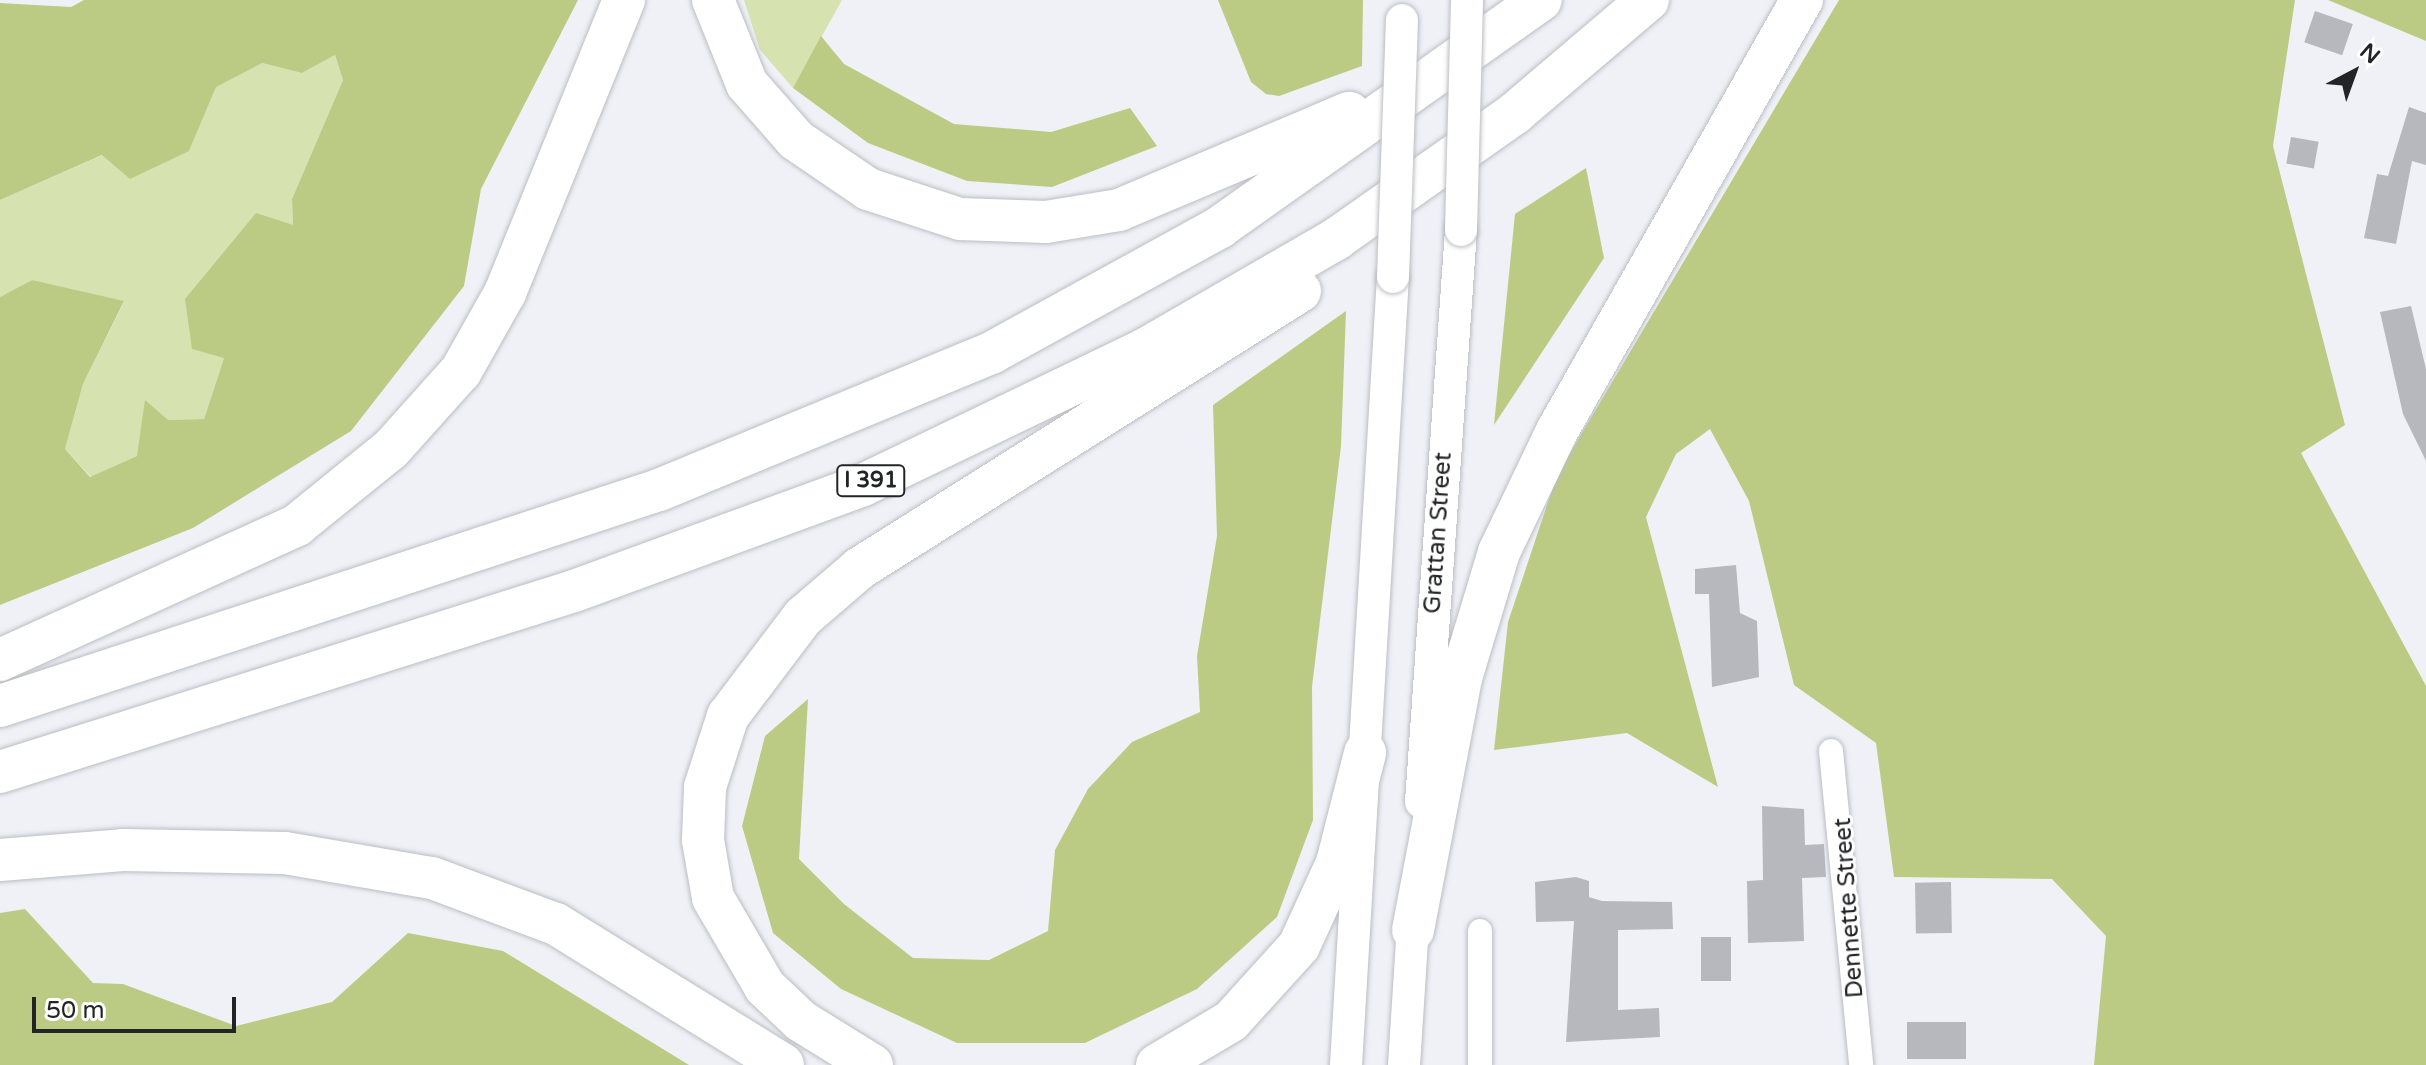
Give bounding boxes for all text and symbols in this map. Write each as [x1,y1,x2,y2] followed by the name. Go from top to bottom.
[2314,32,2394,112] north arrow
[2355,38,2385,69] text: N
[1418,451,1458,615] street label: Grattan Street
[835,463,907,499] road number: I 391
[1828,817,1870,999] street label: Dennette Street
[36,981,240,1031] scale bar
[46,996,104,1025] text: 50 m

